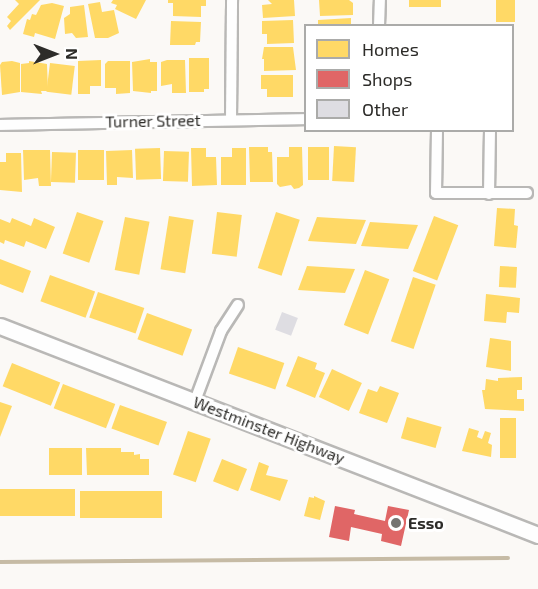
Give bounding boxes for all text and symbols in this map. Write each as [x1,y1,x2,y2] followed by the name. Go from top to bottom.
[24,24,84,84] north arrow
[304,24,514,132] legend
[362,38,419,60] text: Homes
[63,48,82,60] text: N
[362,68,412,90] text: Shops
[362,98,408,120] text: Other
[105,111,201,131] street label: Turner Street
[190,392,348,468] street label: Westminster Highway
[408,513,444,533] place label: Esso
[389,516,403,530] marker: Esso

